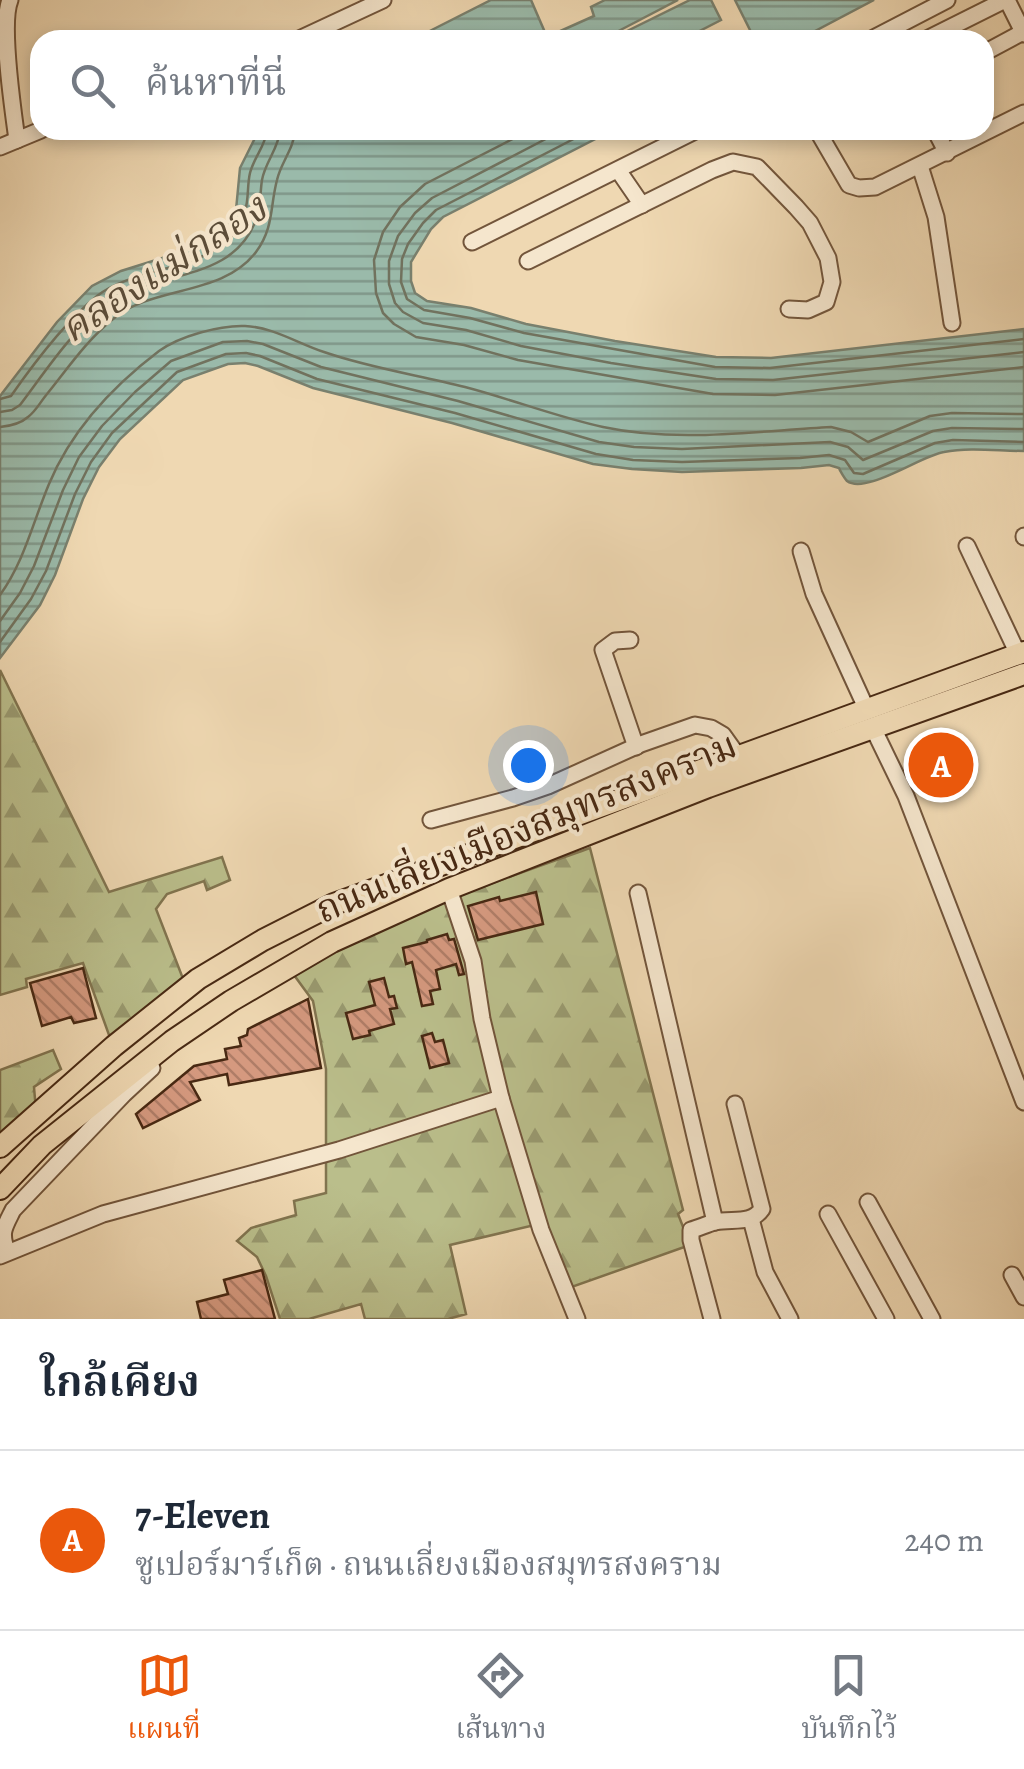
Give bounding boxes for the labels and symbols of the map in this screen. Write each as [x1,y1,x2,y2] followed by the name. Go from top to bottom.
[49,179,279,355] water label: คลองแม่กลอง
[307,717,744,935] street label: ถนนเลี่ยงเมืองสมุทรสงคราม
[908,728,974,802] pin: A
[503,740,554,791] your location

